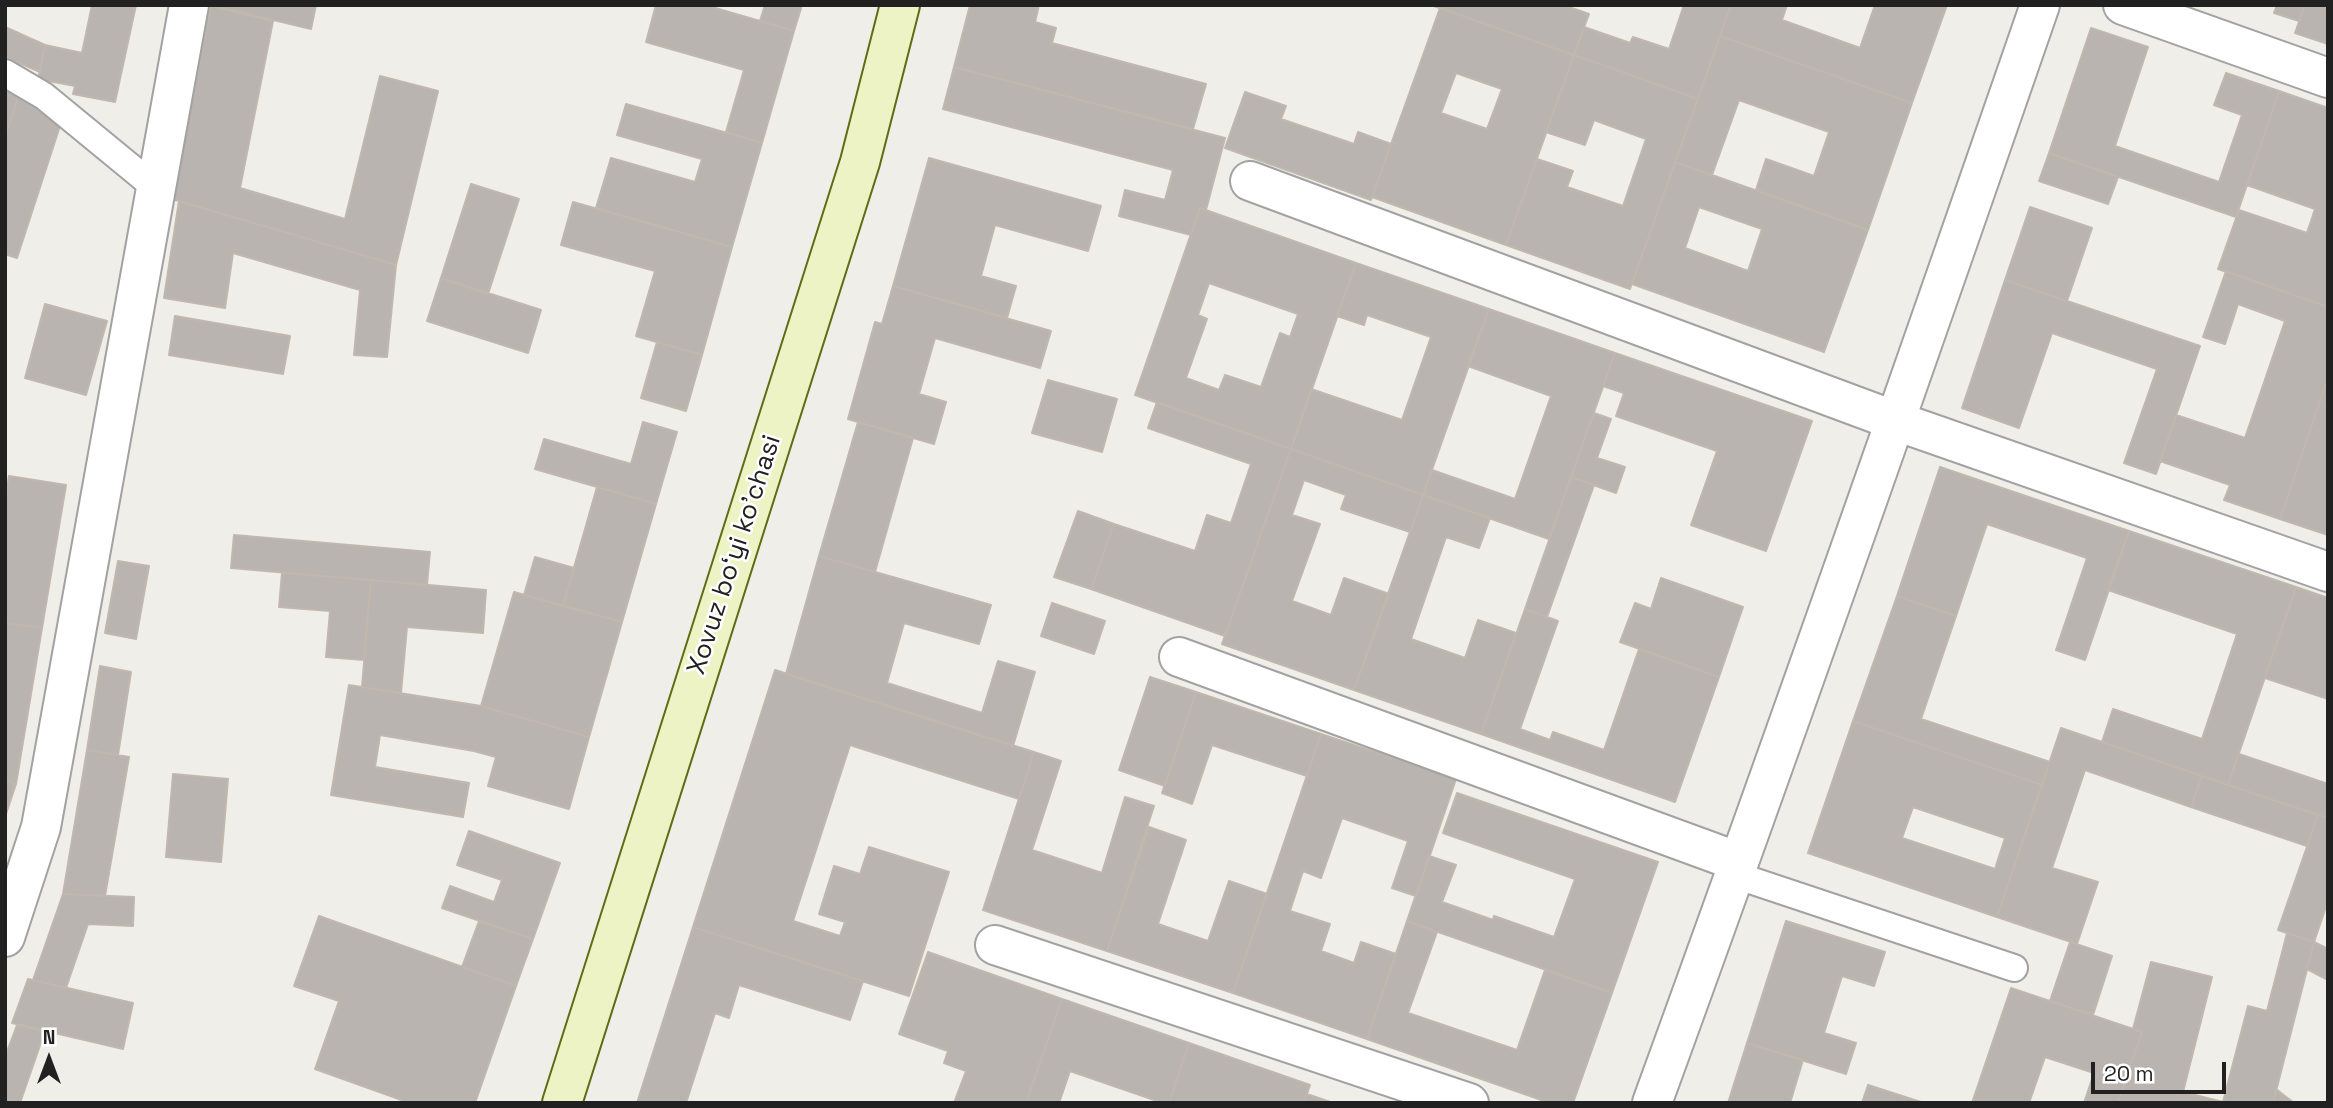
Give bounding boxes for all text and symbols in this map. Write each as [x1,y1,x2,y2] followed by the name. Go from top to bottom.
[682,431,788,679] street label: Xovuz bo‘yi ko'chasi
[14,1024,84,1094] north arrow
[43,1025,55,1050] text: N
[2095,1048,2230,1092] scale bar
[2104,1060,2154,1087] text: 20 m

